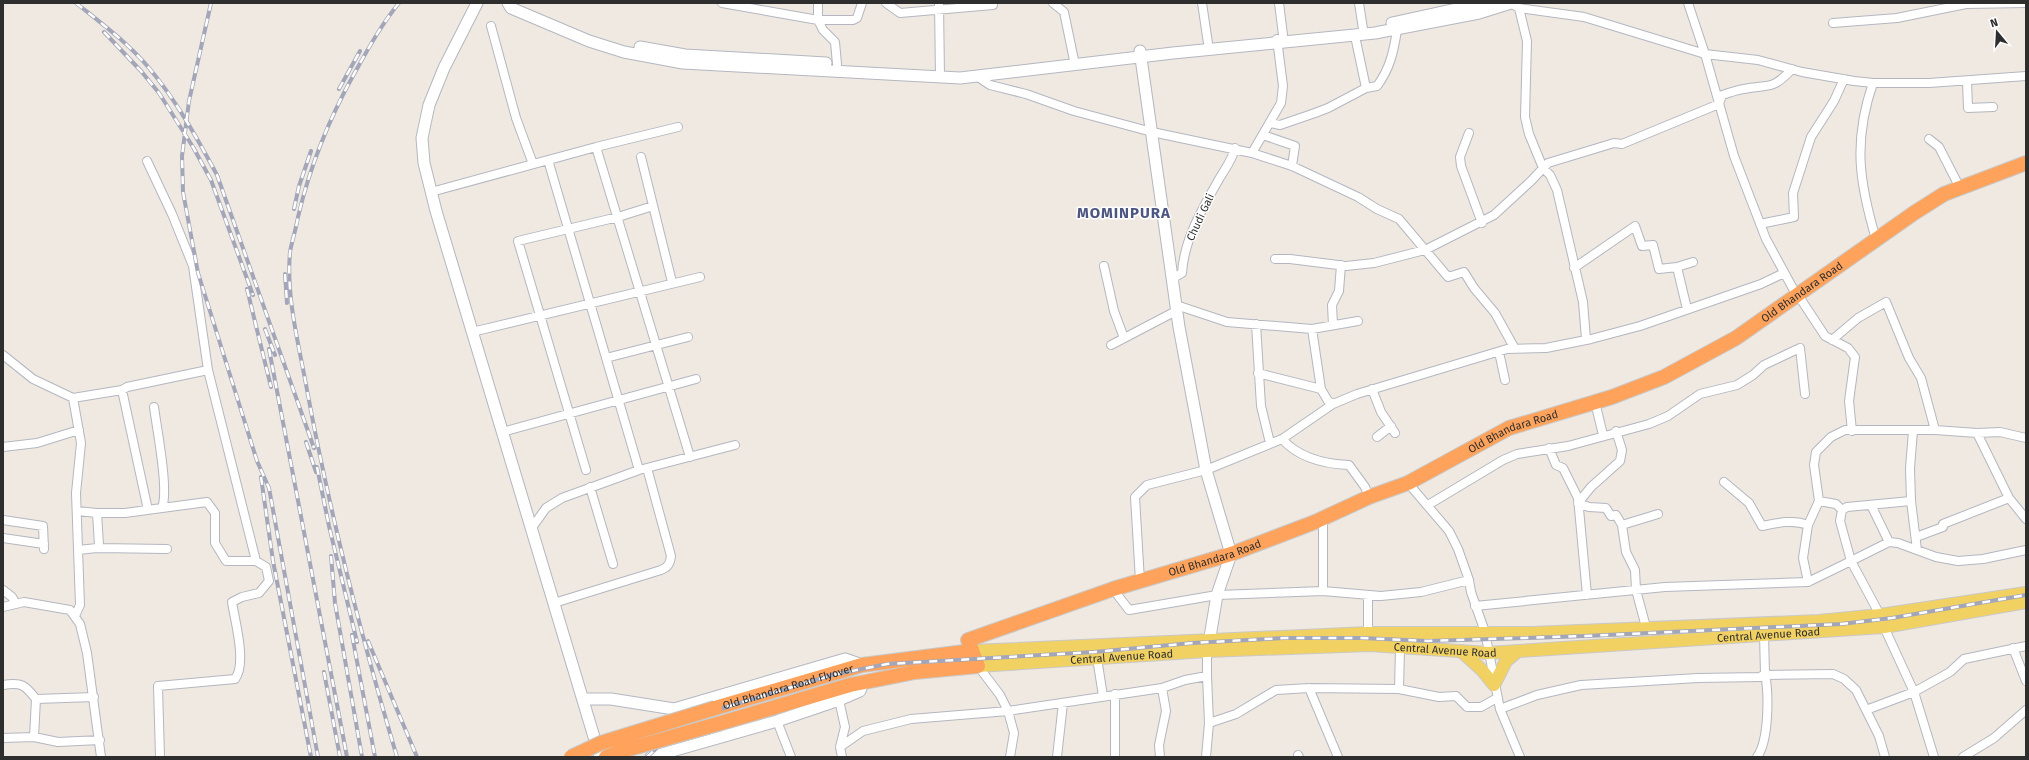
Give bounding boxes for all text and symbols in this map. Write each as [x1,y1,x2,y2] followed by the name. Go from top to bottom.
[1977,12,2017,52] north arrow
[1989,16,2000,30] text: N
[1184,192,1217,243] street label: Chudi Gali
[1077,204,1171,222] district label: MOMINPURA
[1759,259,1845,325] street label: Old Bhandara Road
[1466,408,1560,456] street label: Old Bhandara Road
[1167,537,1263,579] street label: Old Bhandara Road
[1717,625,1820,645] street label: Central Avenue Road
[1393,641,1497,660] street label: Central Avenue Road
[1070,647,1174,667] street label: Central Avenue Road
[721,662,856,712] street label: Old Bhandara Road Flyover

